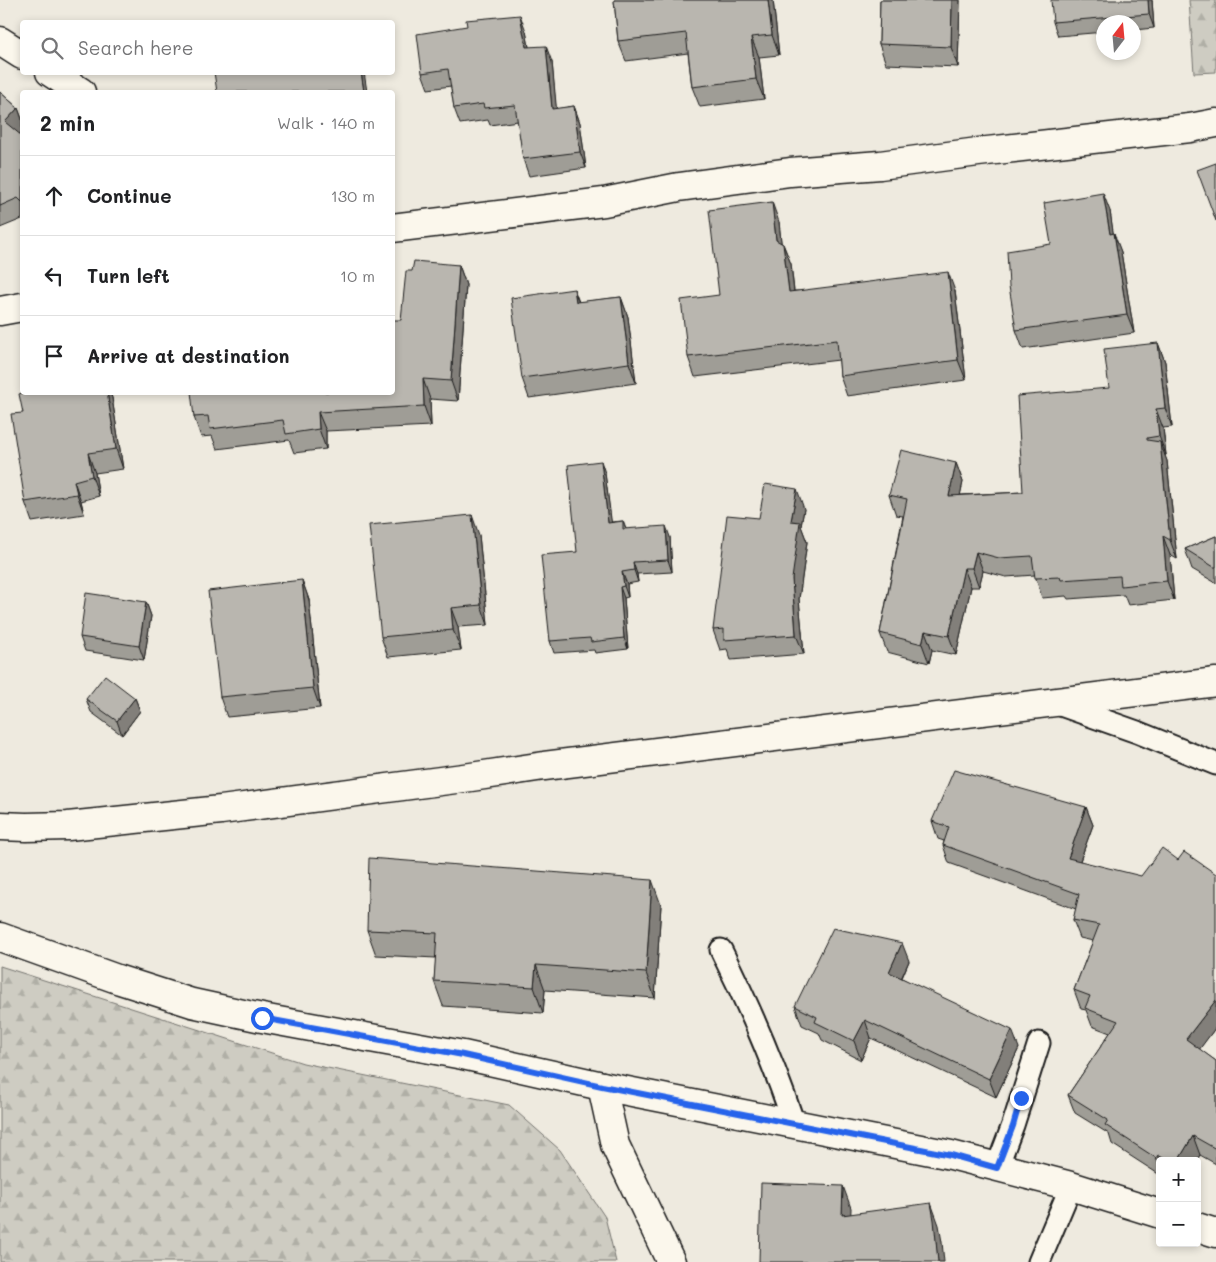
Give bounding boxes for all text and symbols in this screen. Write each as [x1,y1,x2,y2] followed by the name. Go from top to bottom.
[1096,15,1141,60] north arrow
[20,20,395,75] search box
[38,34,66,62] icon: search
[78,35,194,60] text: Search here
[40,109,95,136] text: 2 min
[277,112,375,133] text: Walk · 140 m
[40,182,68,210] icon: ahead
[87,183,172,208] text: Continue
[331,185,375,206] text: 130 m
[40,262,68,290] icon: left
[87,263,170,288] text: Turn left
[340,265,375,286] text: 10 m
[40,342,68,370] icon: arrive
[87,343,290,368] text: Arrive at destination
[251,1007,274,1030] route start
[1010,1087,1033,1110] route end
[1156,1157,1201,1247] map controls
[1156,1157,1201,1202] button: +
[1156,1202,1201,1247] button: −

